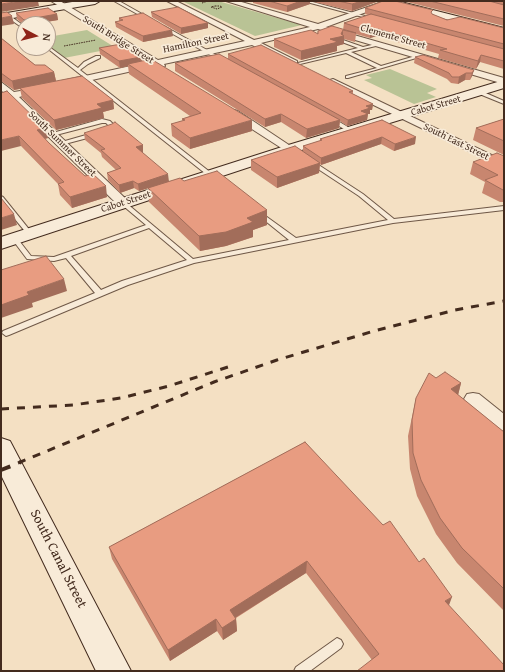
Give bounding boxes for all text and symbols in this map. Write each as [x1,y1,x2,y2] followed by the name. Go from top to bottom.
[80,13,156,67] street label: South Bridge Street
[16,16,56,56] north arrow
[359,22,427,52] street label: Clemente Street
[162,30,230,56] street label: Hamilton Street
[39,33,55,42] text: N
[410,93,462,119] street label: Cabot Street
[26,109,98,179] street label: South Summer Street
[421,121,491,163] street label: South East Street
[100,188,152,216] street label: Cabot Street
[26,507,90,611] street label: South Canal Street

